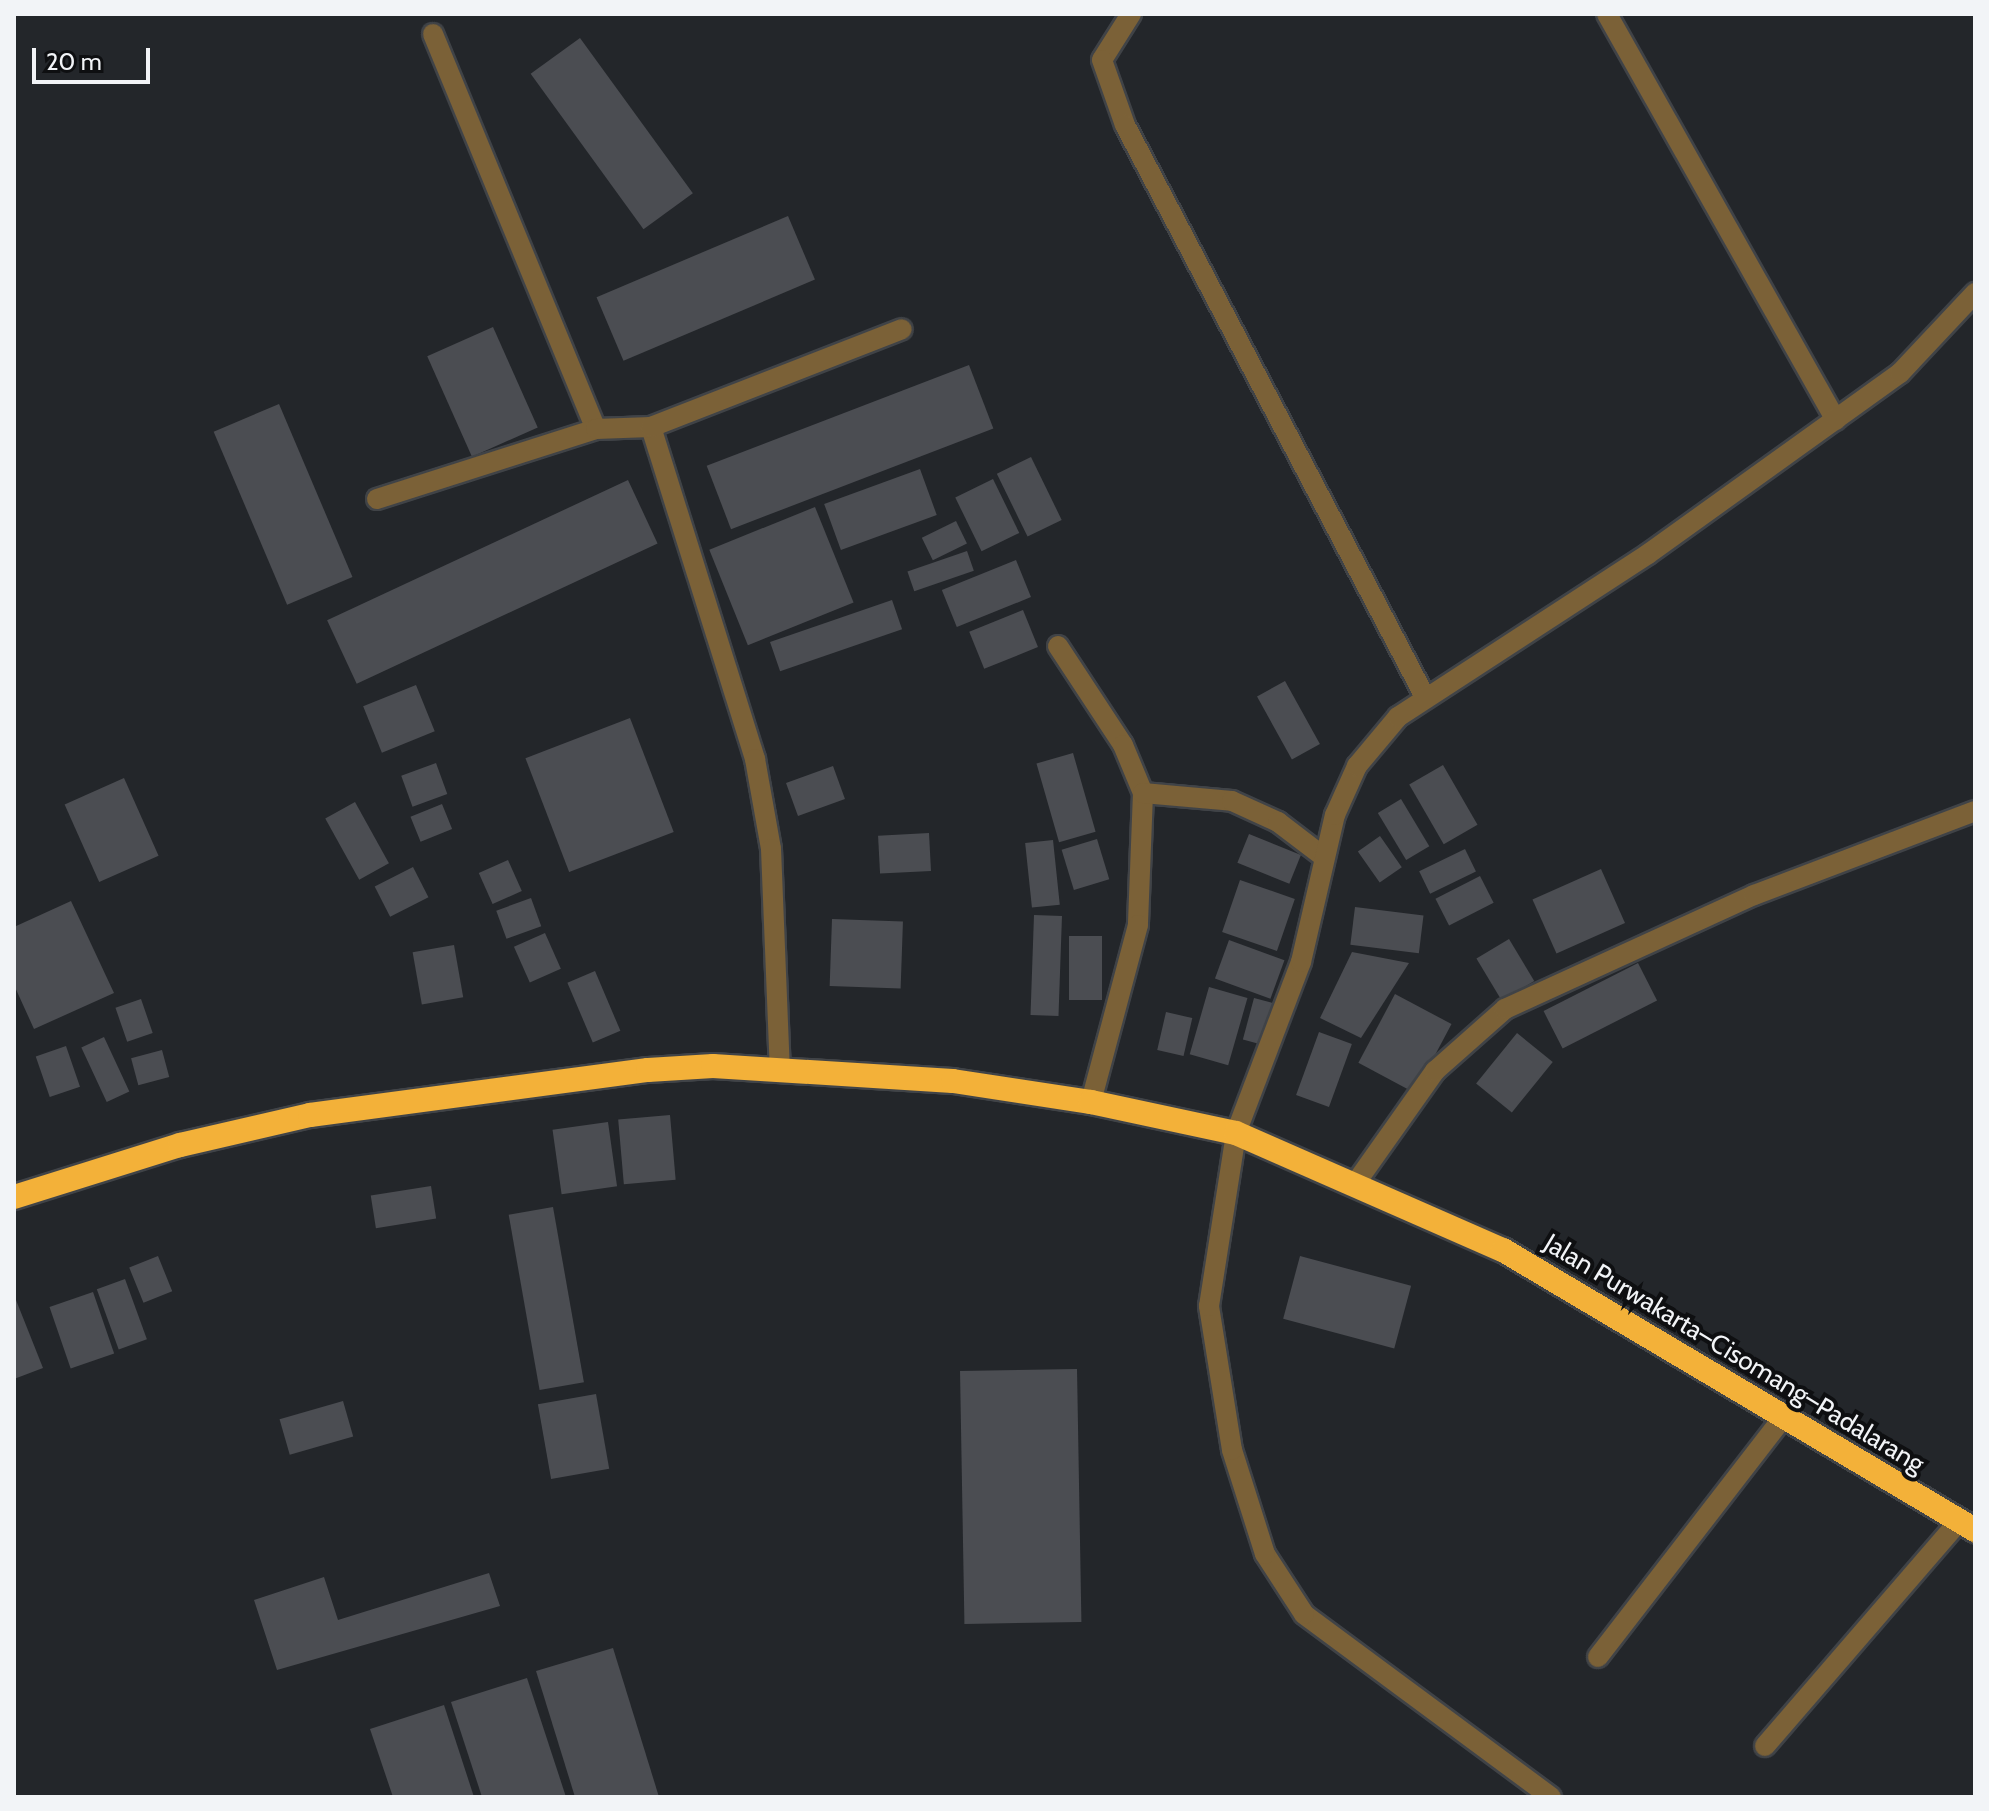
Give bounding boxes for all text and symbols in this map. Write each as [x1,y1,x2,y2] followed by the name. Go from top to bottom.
[36,32,154,82] scale bar
[46,47,102,76] text: 20 m
[1538,1228,1930,1480] street label: Jalan Purwakarta–Cisomang–Padalarang

